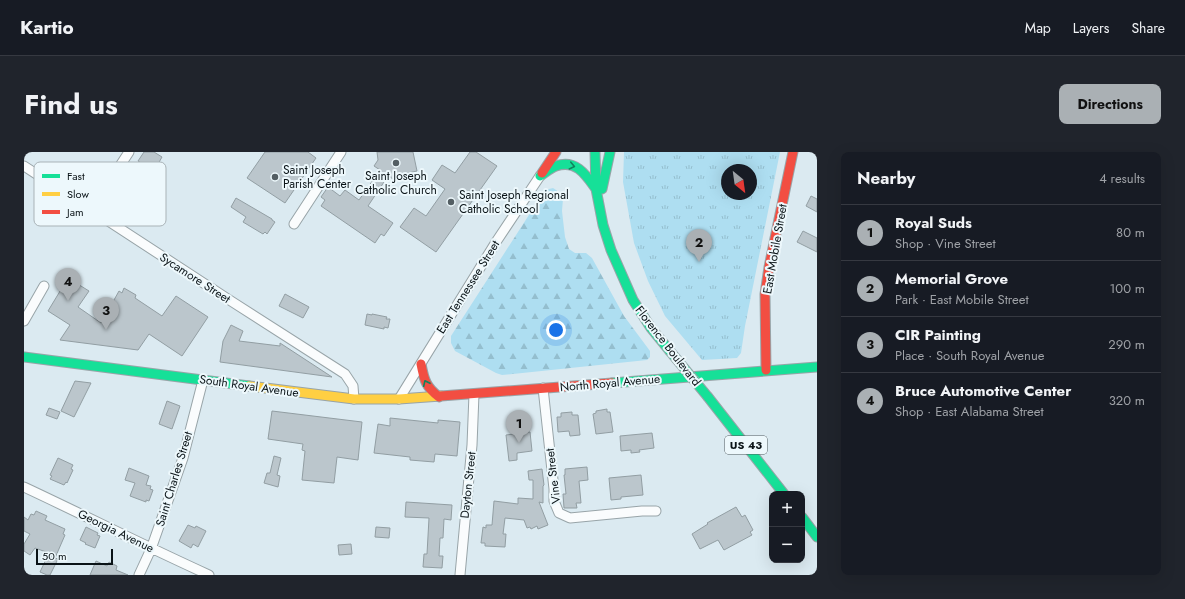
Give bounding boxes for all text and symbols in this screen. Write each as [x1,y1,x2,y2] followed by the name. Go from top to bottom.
[20,14,74,41] text: Kartio
[1025,18,1051,38] text: Map
[1073,18,1109,38] text: Layers
[1131,18,1165,38] text: Share
[24,84,118,125] text: Find us
[1059,84,1161,124] button: Directions
[391,158,401,168] marker: Saint Joseph Catholic Church
[283,161,352,193] place label: Saint Joseph Parish Center
[568,161,575,169] one-way arrow
[34,162,166,226] legend
[721,164,757,200] north arrow
[857,166,915,190] text: Nearby
[355,167,437,199] place label: Saint Joseph Catholic Church
[67,168,85,184] text: Fast
[1099,169,1145,188] text: 4 results
[270,172,280,182] marker: Saint Joseph Parish Center
[67,186,89,202] text: Slow
[459,186,569,218] place label: Saint Joseph Regional Catholic School
[446,197,456,207] marker: Saint Joseph Regional Catholic School
[758,202,792,295] street label: East Mobile Street
[65,204,84,220] text: Jam
[895,212,972,234] text: Royal Suds
[867,223,873,242] text: 1
[1116,223,1145,242] text: 80 m
[686,229,712,262] pin: 2
[895,234,996,253] text: Shop · Vine Street
[432,237,504,337] street label: East Tennessee Street
[156,248,234,308] street label: Sycamore Street
[55,268,81,301] pin: 4
[895,268,1008,290] text: Memorial Grove
[866,279,874,298] text: 2
[1110,279,1145,298] text: 100 m
[895,290,1029,309] text: Park · East Mobile Street
[93,297,119,330] pin: 3
[631,302,705,390] street label: Florence Boulevard
[546,320,566,340] your location
[895,324,981,346] text: CIR Painting
[866,335,874,354] text: 3
[1108,335,1145,354] text: 290 m
[895,346,1044,365] text: Place · South Royal Avenue
[198,370,300,402] street label: South Royal Avenue
[559,370,661,396] street label: North Royal Avenue
[423,380,431,387] one-way arrow
[895,380,1071,402] text: Bruce Automotive Center
[865,391,875,410] text: 4
[1109,391,1145,410] text: 320 m
[895,402,1044,421] text: Shop · East Alabama Street
[506,410,532,443] pin: 1
[151,429,197,529] street label: Saint Charles Street
[725,436,767,454] road number: US 43
[541,447,565,505] street label: Vine Street
[456,451,480,519] street label: Dayton Street
[769,491,805,563] map controls
[769,491,805,527] button: +
[75,505,157,557] street label: Georgia Avenue
[769,527,805,563] button: −
[36,547,113,566] scale bar
[42,548,67,564] text: 50 m

